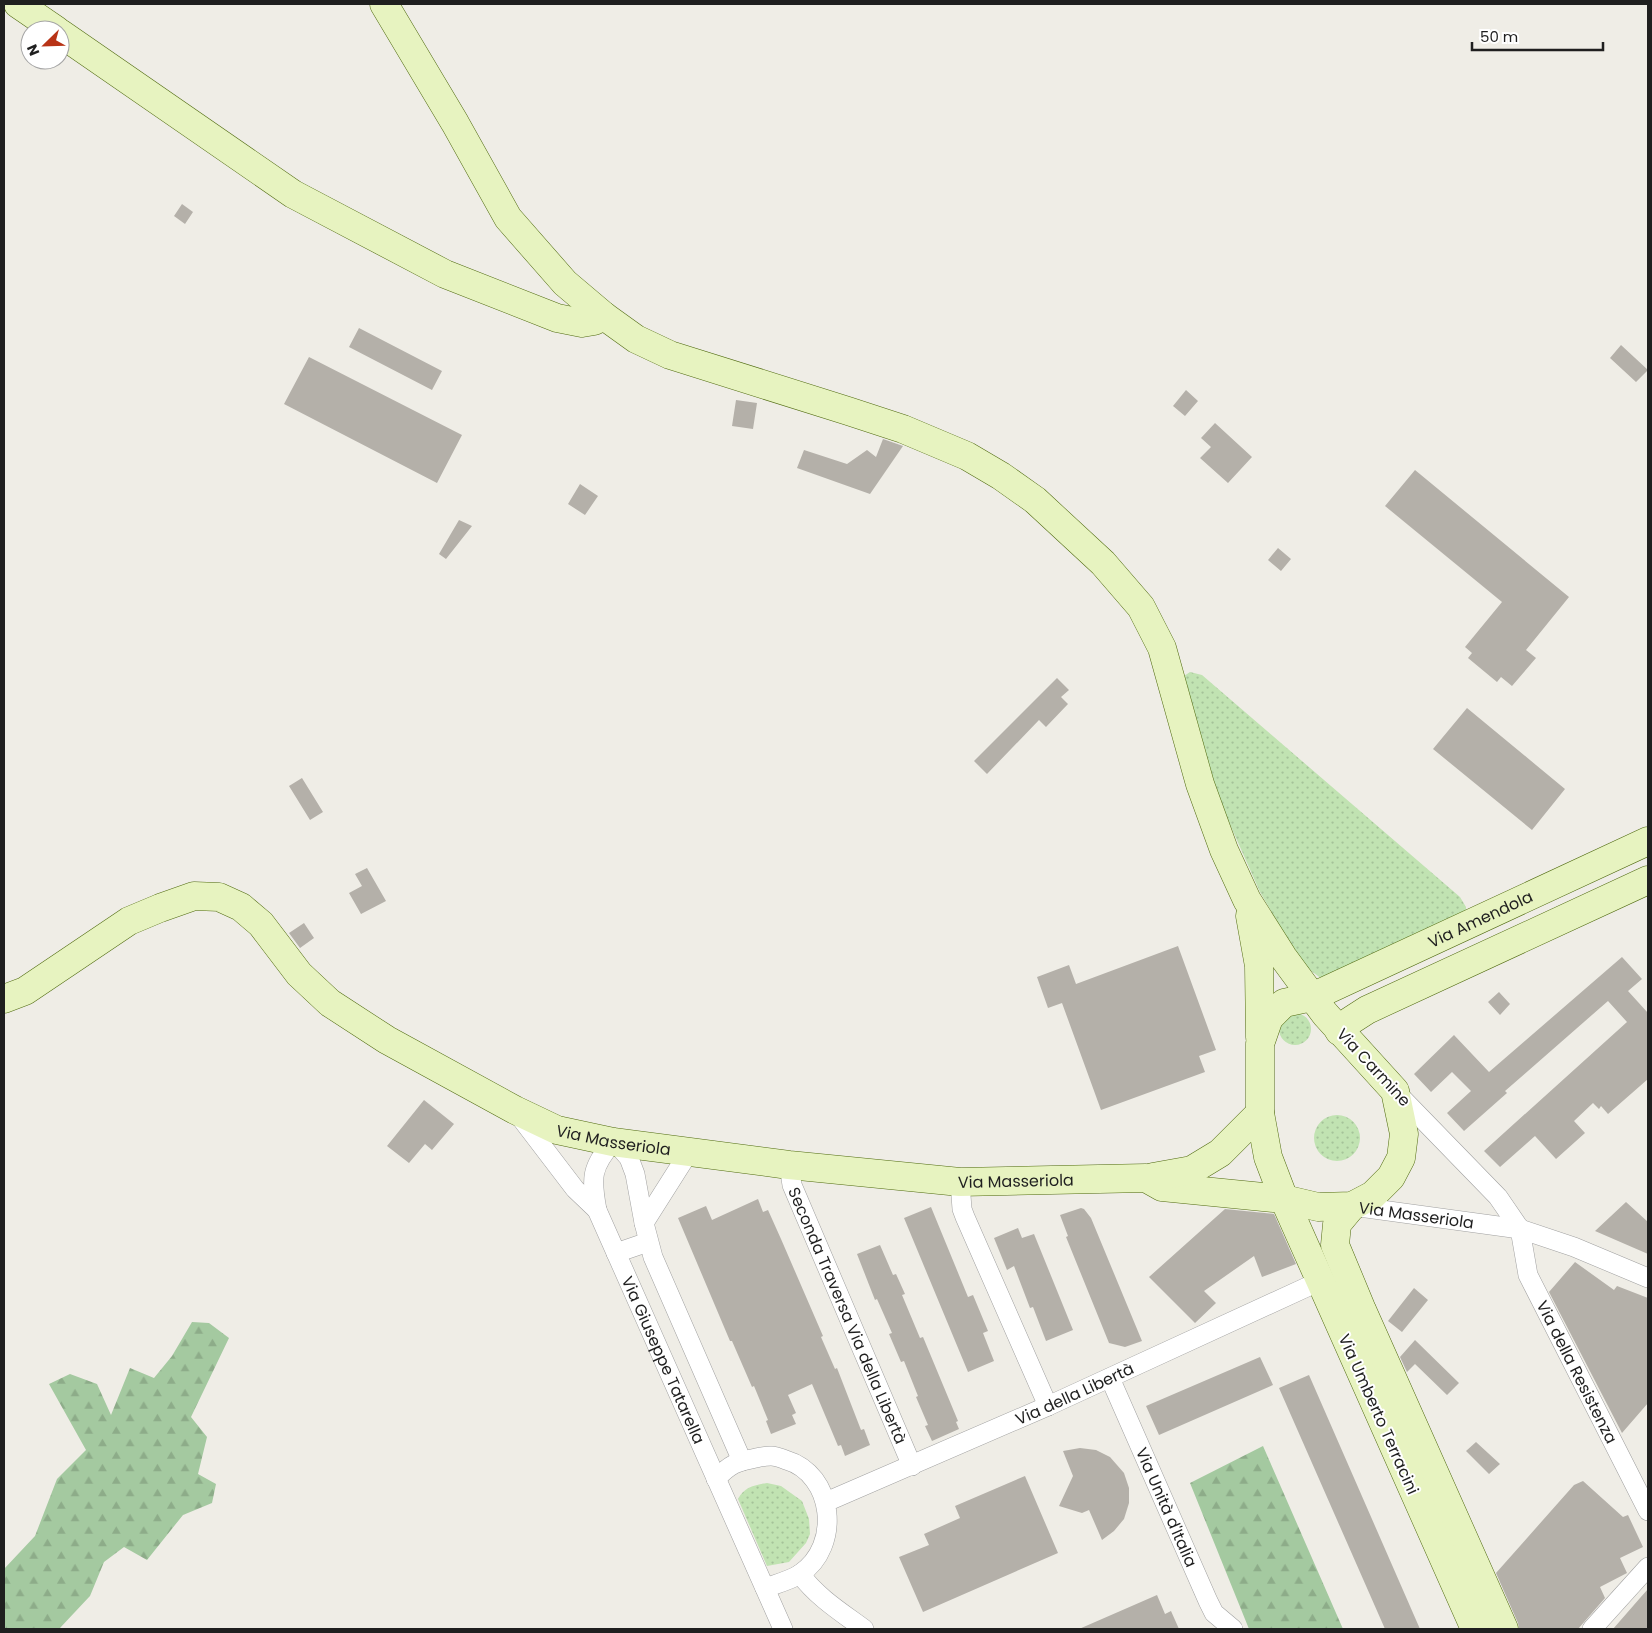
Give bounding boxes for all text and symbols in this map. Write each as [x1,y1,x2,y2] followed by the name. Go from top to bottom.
[20,20,70,70] north arrow
[1472,20,1603,52] scale bar
[1480,26,1518,47] text: 50 m
[22,41,44,59] text: N
[1424,885,1537,954] street label: Via Amendola
[1331,1023,1416,1112] street label: Via Carmine
[554,1119,672,1161] street label: Via Masseriola
[958,1169,1074,1194] street label: Via Masseriola
[782,1184,912,1448] street label: Seconda Traversa Via della Libertà
[1357,1196,1475,1235] street label: Via Masseriola
[616,1273,710,1448] street label: Via Giuseppe Tatarella
[1531,1296,1623,1448] street label: Via della Resistenza
[1333,1330,1424,1498] street label: Via Umberto Terracini
[1012,1357,1138,1431] street label: Via della Libertà
[1130,1444,1203,1571] street label: Via Unità d'Italia

